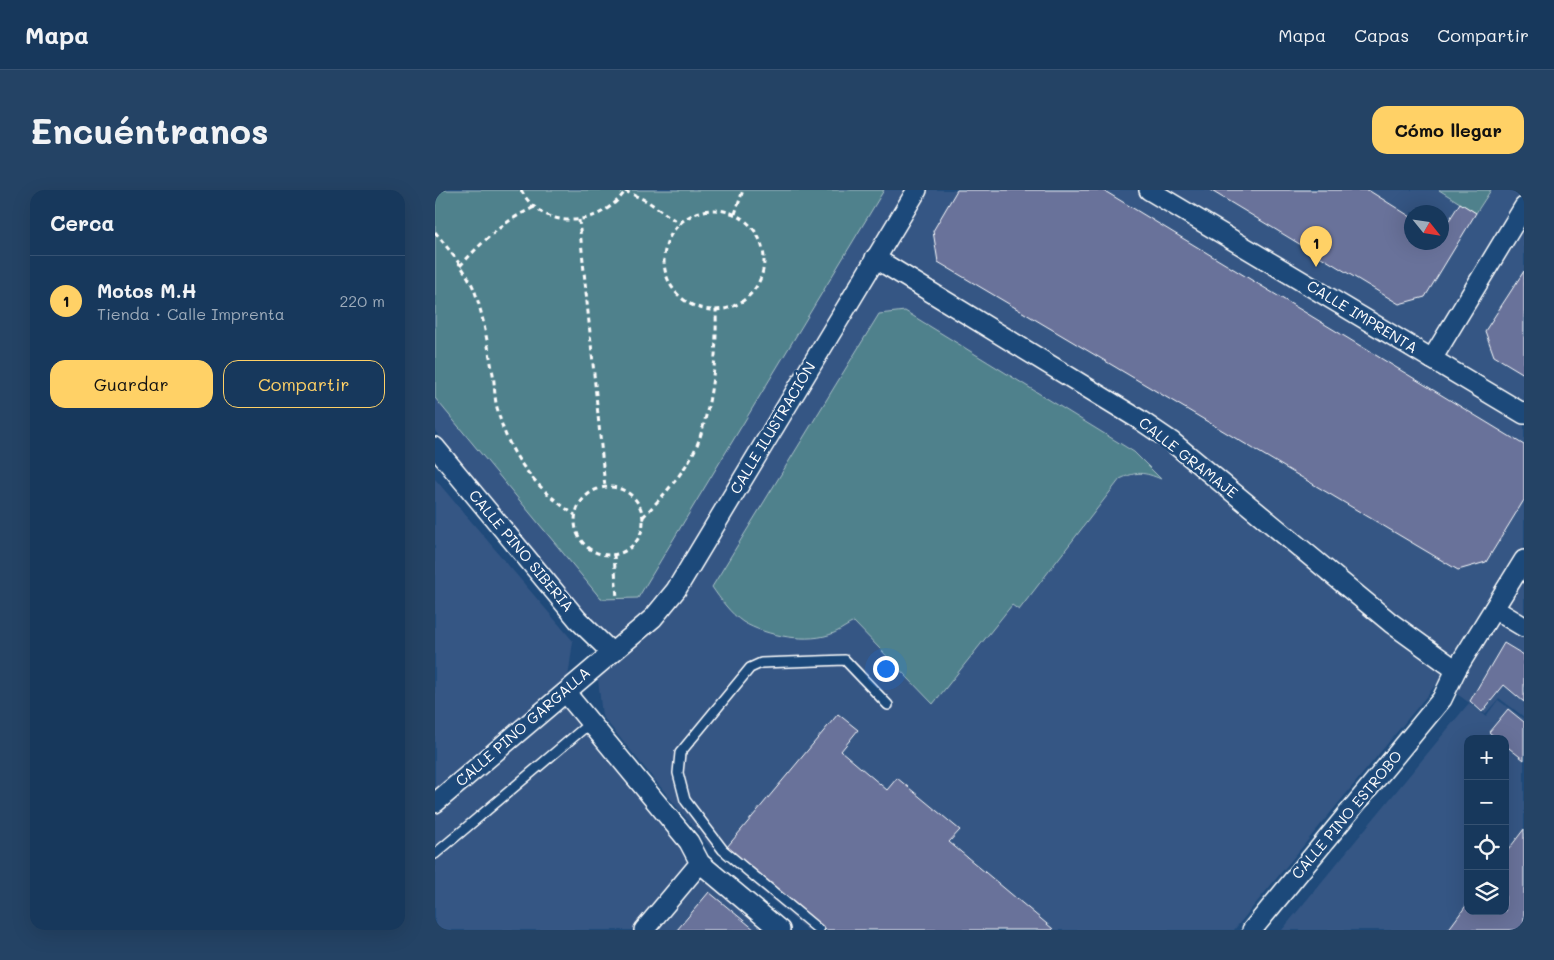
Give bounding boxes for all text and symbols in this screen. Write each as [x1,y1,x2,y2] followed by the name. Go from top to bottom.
[25,19,89,50] text: Mapa
[1278,23,1326,47] text: Mapa
[1354,23,1409,47] text: Capas
[1437,23,1529,47] text: Compartir
[1372,106,1524,154] button: Cómo llegar
[30,107,269,153] text: Encuéntranos
[1404,205,1449,250] north arrow
[50,209,115,236] text: Cerca
[1300,226,1332,267] pin: 1
[1303,275,1422,357] street label: CALLE IMPRENTA
[97,278,197,303] text: Motos M.H
[62,290,70,311] text: 1
[339,290,385,311] text: 220 m
[97,303,285,324] text: Tienda · Calle Imprenta
[725,358,820,497] street label: CALLE ILUSTRACIÓN
[50,360,213,408] button: Guardar
[223,360,385,408] button: Compartir
[1135,412,1243,502] street label: CALLE GRAMAJE
[465,485,579,615] street label: CALLE PINO SIBERIA
[873,656,899,682] your location
[451,662,594,790] street label: CALLE PINO GARGALLA
[1464,735,1509,915] map controls
[1464,735,1509,780] button: +
[1287,746,1406,883] street label: CALLE PINO ESTROBO
[1464,780,1509,825] button: −
[1464,825,1509,870] button: locate
[1464,870,1509,915] button: layers

